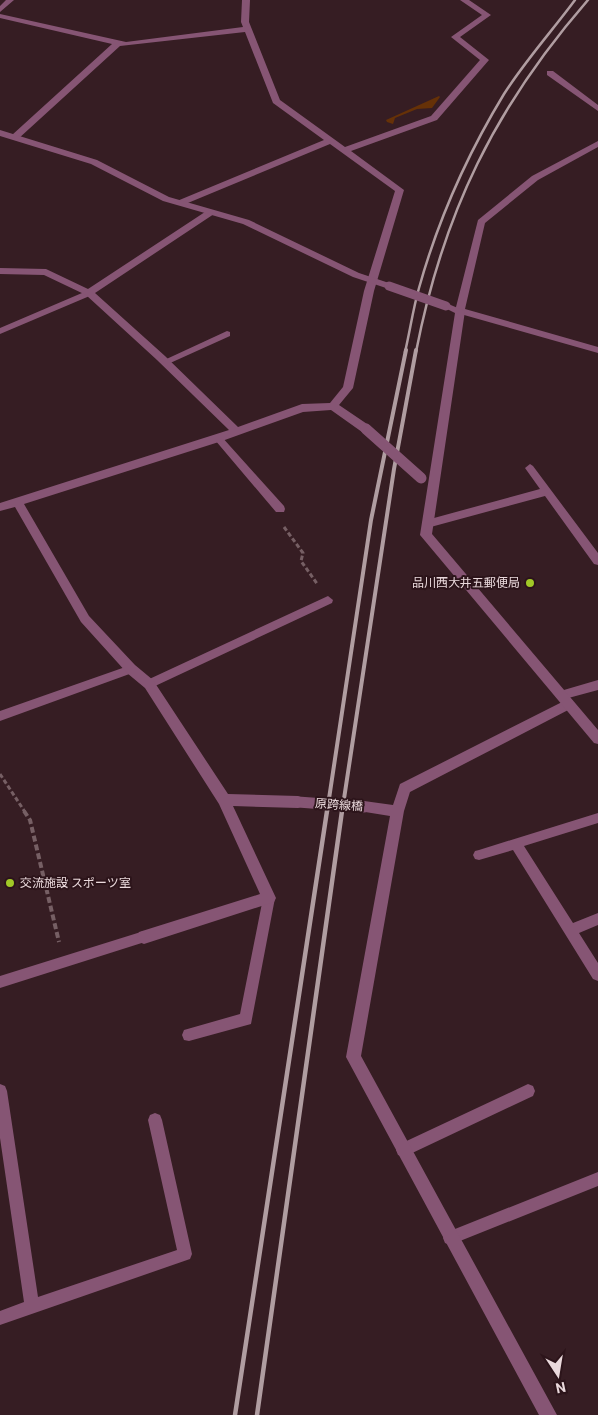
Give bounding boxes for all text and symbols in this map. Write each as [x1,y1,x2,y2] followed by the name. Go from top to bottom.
[412,576,520,590] place label: 品川西大井五郵便局
[524,577,536,589] marker: 品川西大井五郵便局
[315,796,363,814] street label: 原跨線橋
[20,876,131,890] place label: 交流施設 スポーツ室
[4,877,16,889] marker: 交流施設 スポーツ室
[533,1350,583,1400] north arrow
[554,1379,567,1397] text: N

